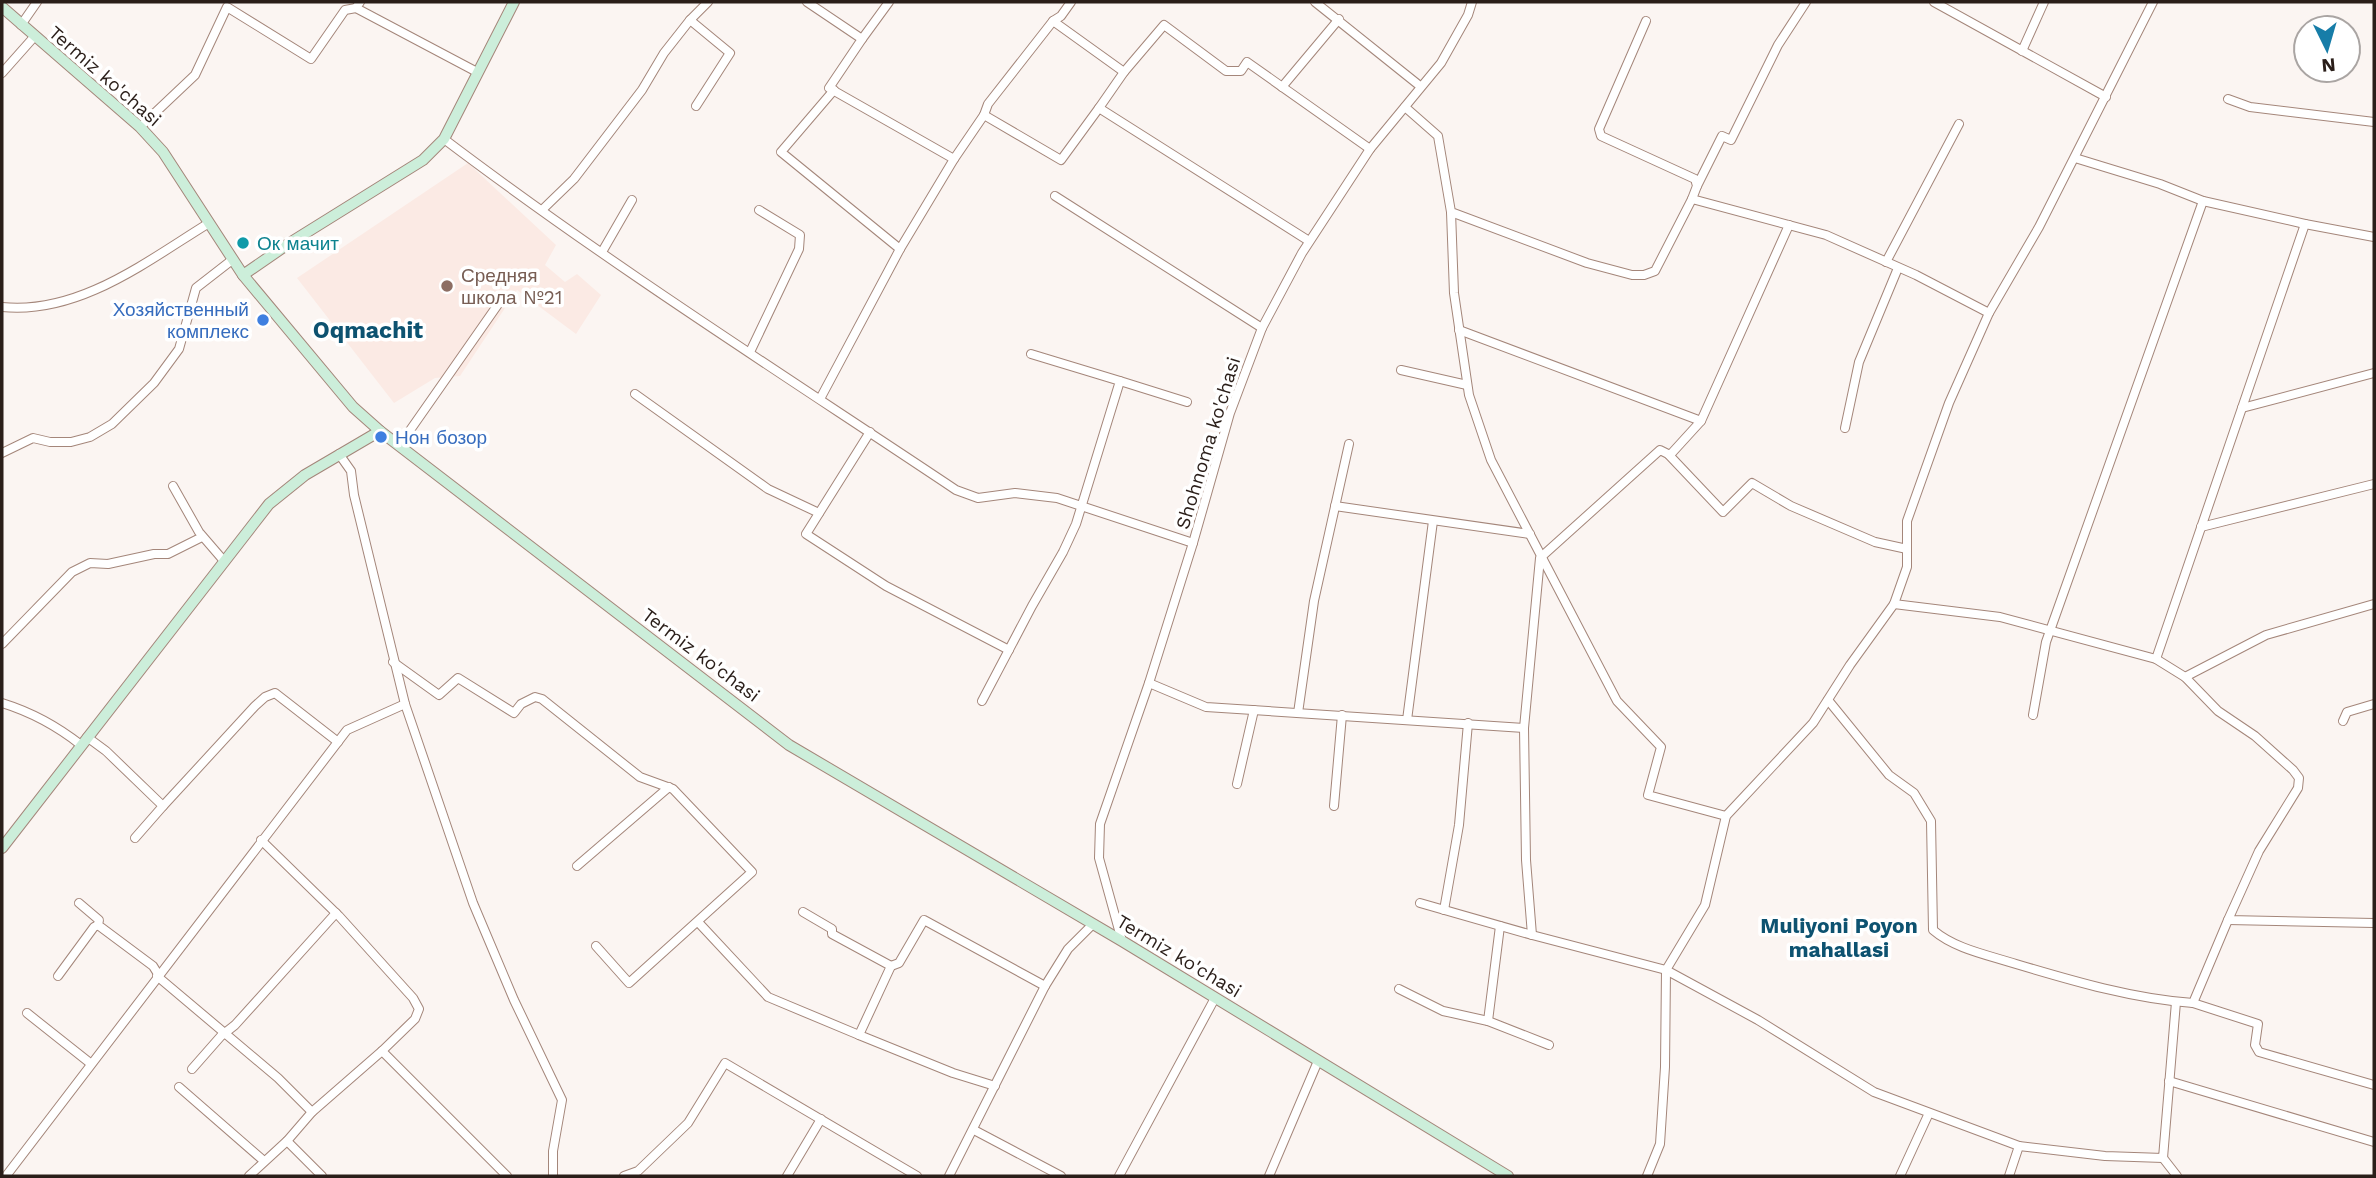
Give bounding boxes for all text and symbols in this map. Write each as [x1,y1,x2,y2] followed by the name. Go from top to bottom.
[2292,14,2362,84] north arrow
[44,21,166,131] street label: Termiz ko'chasi
[2320,53,2336,78] text: N
[257,232,339,255] place label: Ок мачит
[235,235,251,251] marker: Ок мачит
[461,264,562,309] place label: Средняя школа №21
[439,278,455,294] marker: Средняя школа №21
[113,298,249,343] place label: Хозяйственный комплекс
[255,312,271,328] marker: Хозяйственный комплекс
[313,317,423,344] district label: Oqmachit
[1171,354,1245,532] street label: Shohnoma ko'chasi
[395,426,487,449] place label: Нон бозор
[373,429,389,445] marker: Нон бозор
[638,603,764,707] street label: Termiz ko'chasi
[1112,910,1246,1002] street label: Termiz ko'chasi
[1760,913,1918,962] district label: Muliyoni Poyon mahallasi

